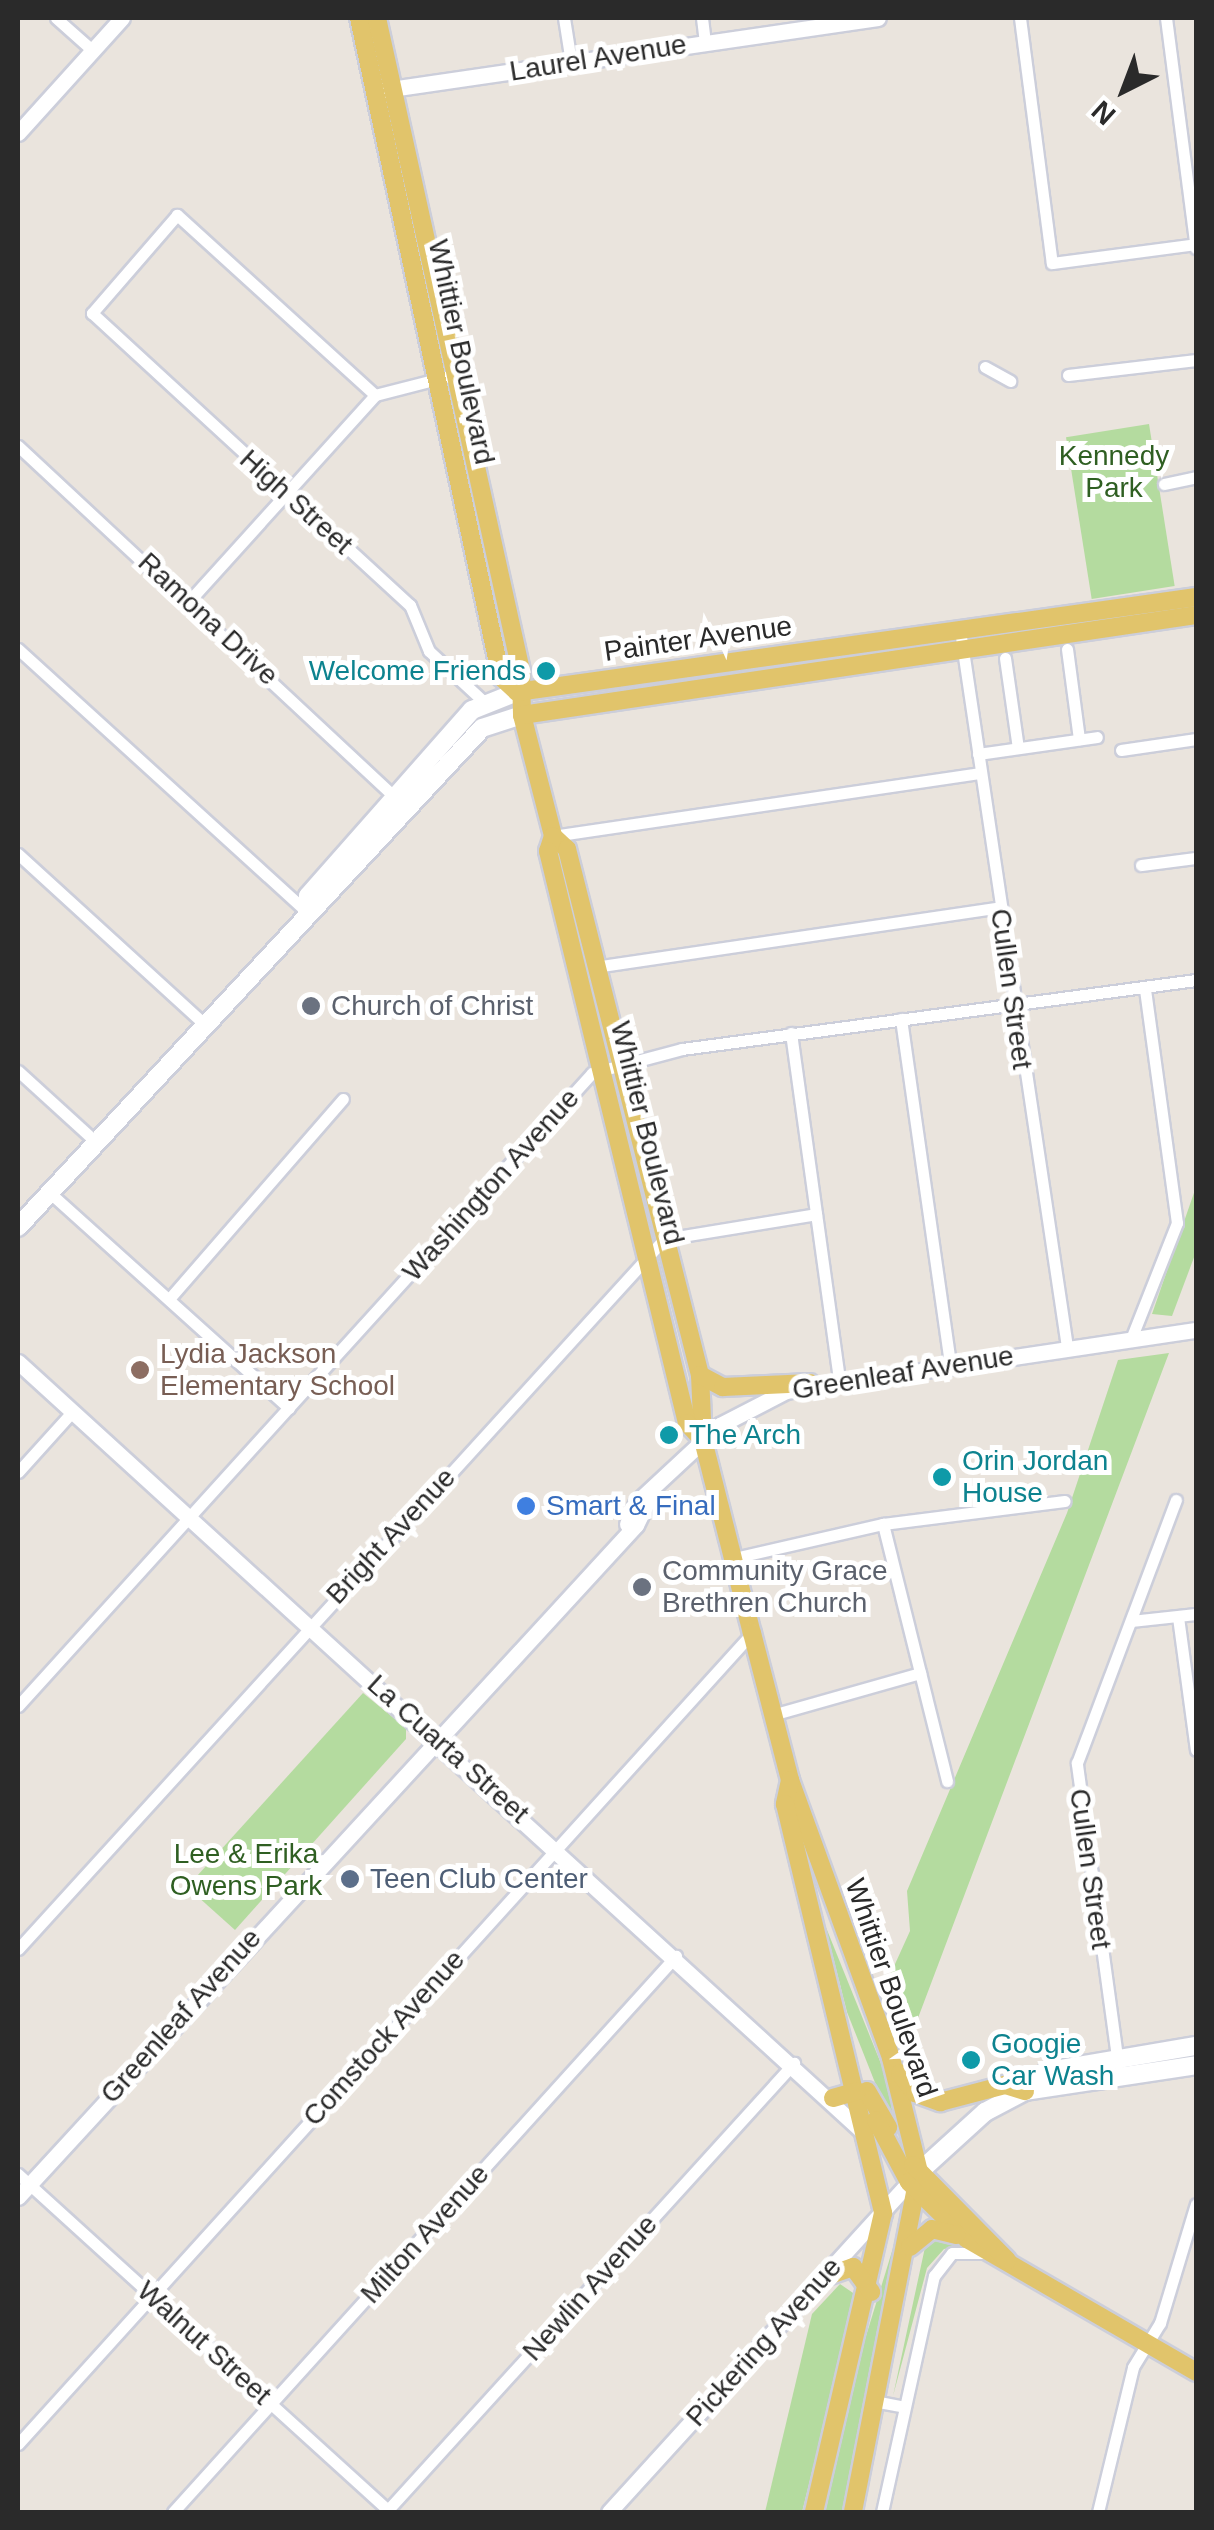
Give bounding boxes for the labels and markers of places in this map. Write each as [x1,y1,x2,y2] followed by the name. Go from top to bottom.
[309,654,526,688] place label: Welcome Friends
[535,660,557,682] marker: Welcome Friends
[331,989,533,1023] place label: Church of Christ
[300,995,322,1017] marker: Church of Christ
[160,1337,395,1403] place label: Lydia Jackson Elementary School
[129,1359,151,1381] marker: Lydia Jackson Elementary School
[689,1418,803,1452] place label: The Arch
[658,1424,680,1446] marker: The Arch
[962,1444,1108,1510] place label: Orin Jordan House
[931,1466,953,1488] marker: Orin Jordan House
[546,1489,716,1523] place label: Smart & Final
[515,1495,537,1517] marker: Smart & Final
[662,1554,888,1620] place label: Community Grace Brethren Church
[631,1576,653,1598] marker: Community Grace Brethren Church
[370,1862,588,1896] place label: Teen Club Center
[339,1868,361,1890] marker: Teen Club Center
[991,2027,1114,2093] place label: Googie Car Wash
[960,2049,982,2071] marker: Googie Car Wash

